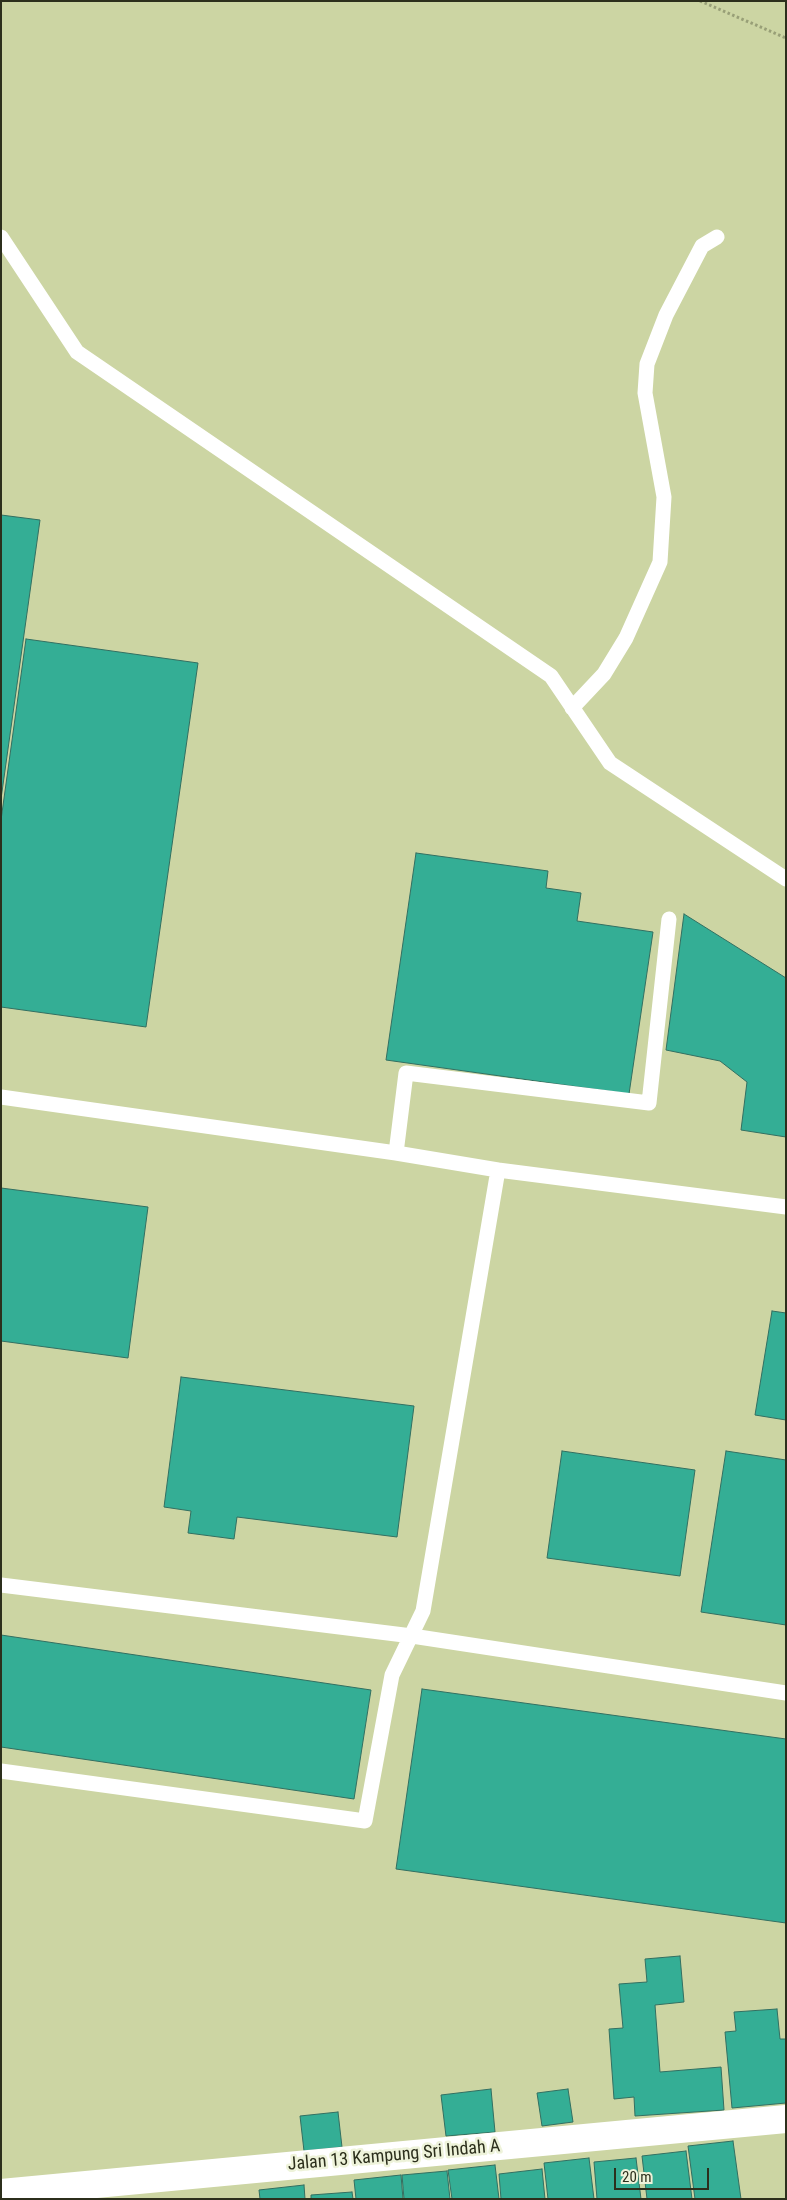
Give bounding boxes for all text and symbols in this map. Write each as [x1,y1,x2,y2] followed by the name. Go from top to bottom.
[287,2136,501,2176] street label: Jalan 13 Kampung Sri Indah A
[617,2158,712,2190] scale bar
[622,2168,652,2186] text: 20 m

